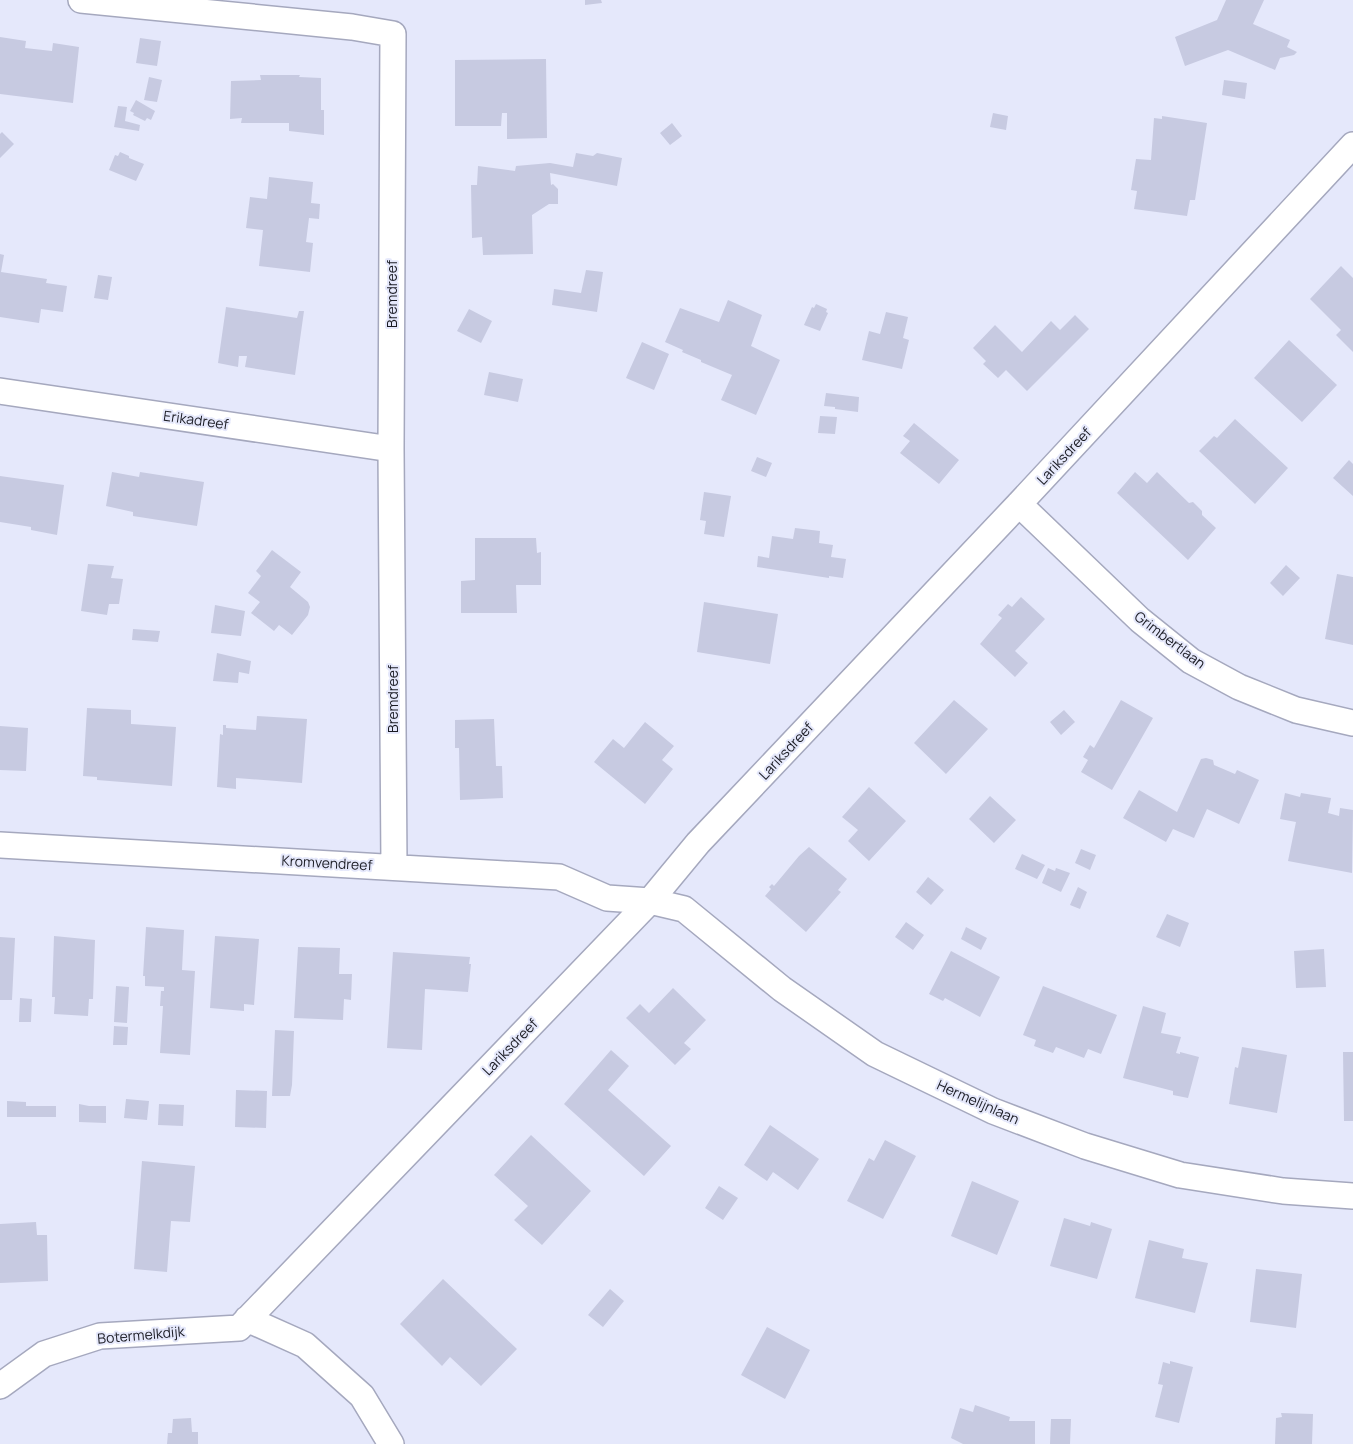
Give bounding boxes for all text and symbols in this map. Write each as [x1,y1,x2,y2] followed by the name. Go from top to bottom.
[382,260,401,328] street label: Bremdreef
[162,406,230,433] street label: Erikadreef
[1032,423,1095,488] street label: Lariksdreef
[1131,607,1210,673] street label: Grimbertlaan
[383,665,402,733] street label: Bremdreef
[754,718,817,783] street label: Lariksdreef
[281,851,373,874] street label: Kromvendreef
[478,1014,541,1079] street label: Lariksdreef
[934,1075,1022,1128] street label: Hermelijnlaan
[97,1321,186,1348] street label: Botermelkdijk

